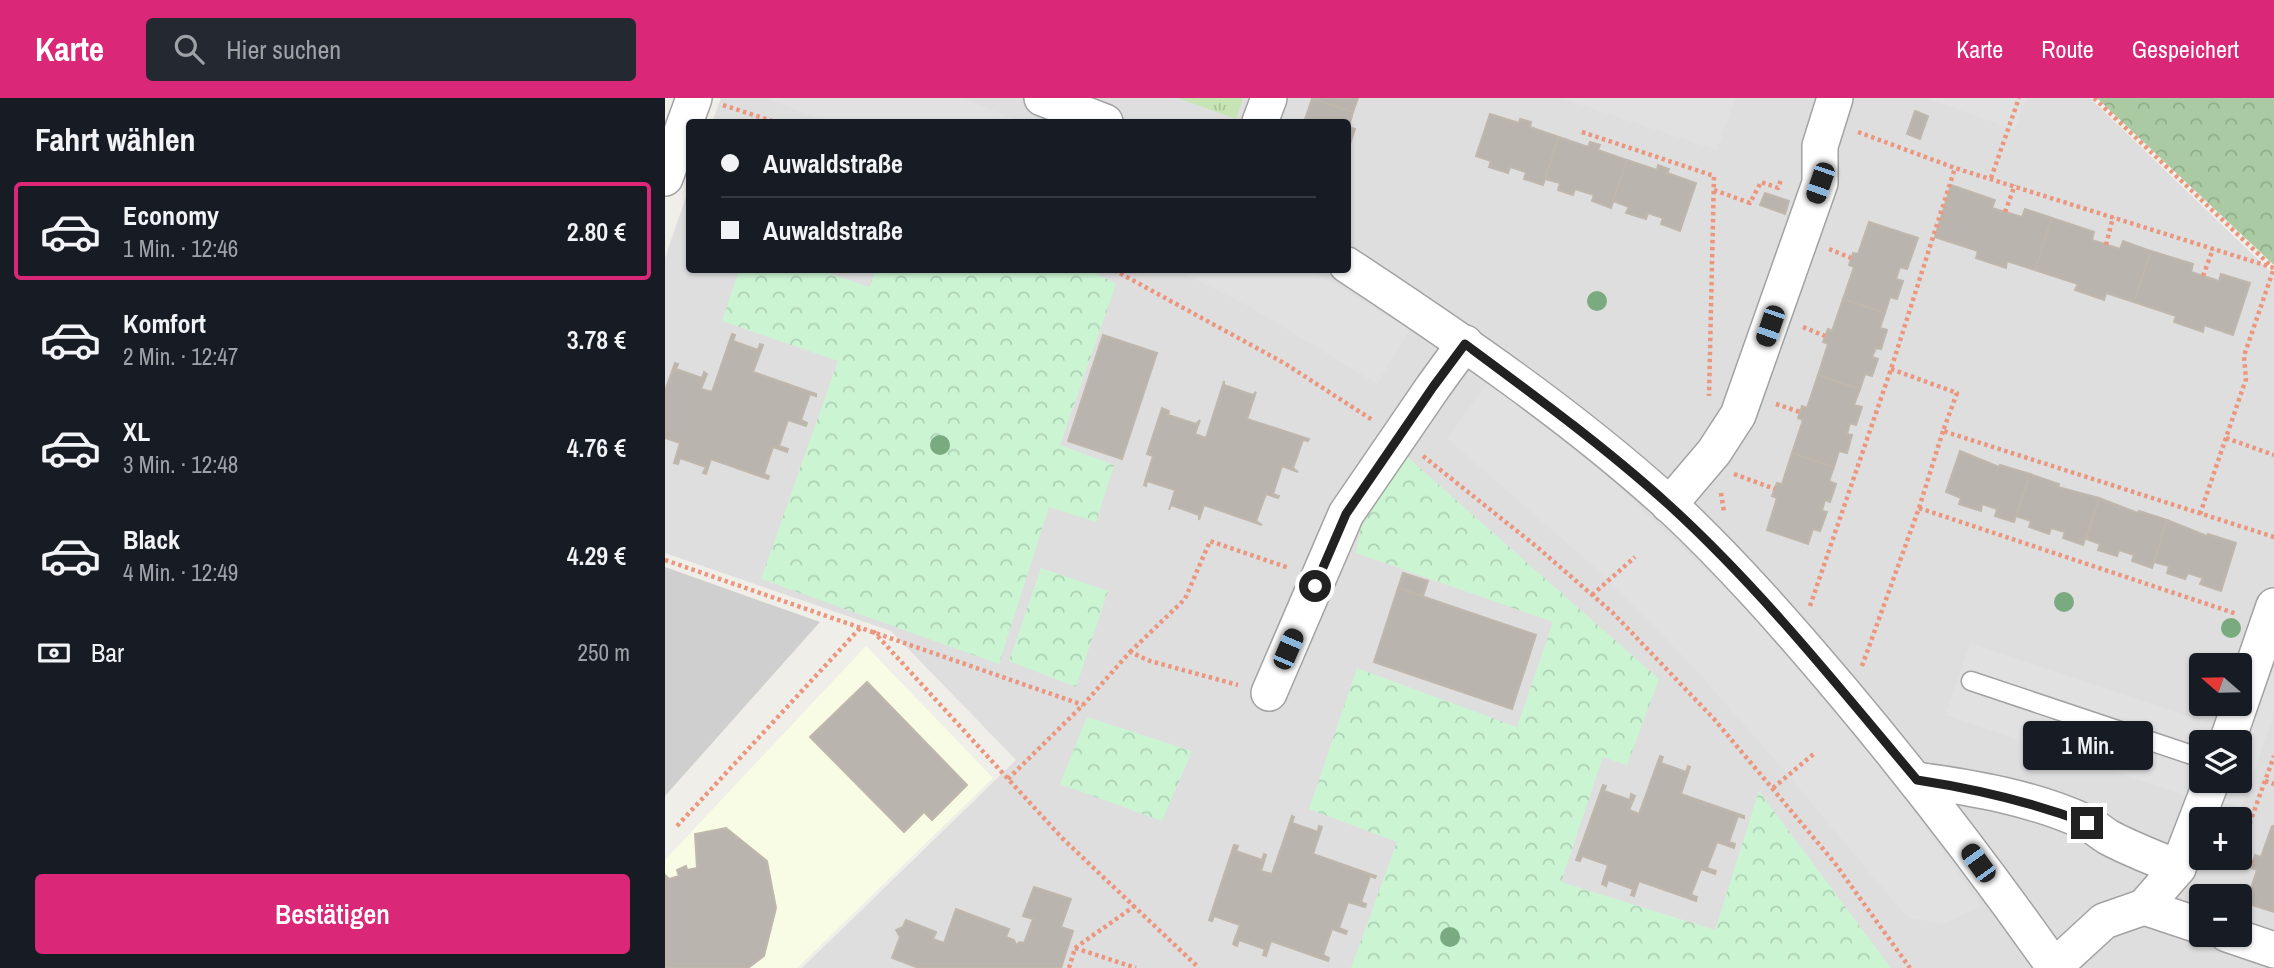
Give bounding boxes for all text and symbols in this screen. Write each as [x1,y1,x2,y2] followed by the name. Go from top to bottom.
[146,18,636,81] search box
[35,27,104,71] text: Karte
[170,30,208,68] icon: search
[226,32,341,67] text: Hier suchen
[1956,33,2003,65] text: Karte
[2041,33,2094,65] text: Route
[2132,33,2239,65] text: Gespeichert
[35,118,196,161] text: Fahrt wählen
[763,146,903,181] text: Auwaldstraße
[1804,160,1837,206] car
[123,198,219,233] text: Economy
[39,200,102,263] icon: car
[763,213,903,248] text: Auwaldstraße
[567,214,626,249] text: 2.80 €
[123,233,238,264] text: 1 Min. · 12:46
[1754,303,1787,349] car
[123,306,206,341] text: Komfort
[39,308,102,371] icon: car
[567,322,626,357] text: 3.78 €
[123,341,238,372] text: 2 Min. · 12:47
[123,414,150,449] text: XL
[39,416,102,479] icon: car
[567,430,626,465] text: 4.76 €
[123,449,238,480] text: 3 Min. · 12:48
[123,522,180,557] text: Black
[39,524,102,587] icon: car
[567,538,626,573] text: 4.29 €
[123,557,238,588] text: 4 Min. · 12:49
[1299,570,1331,602] route start
[1271,626,1306,672] car
[35,634,73,672] icon: cash
[91,635,124,670] text: Bar
[578,637,630,668] text: 250 m
[2189,653,2252,716] north arrow
[2189,653,2252,947] map controls
[2022,722,2152,770] callout: 1 Min.
[2061,730,2115,761] text: 1 Min.
[2189,730,2252,793] button: layers
[2071,807,2103,839] route end
[2189,807,2252,870] button: +
[1958,840,1999,886] car
[35,874,630,954] button: Bestätigen
[2189,884,2252,947] button: −

